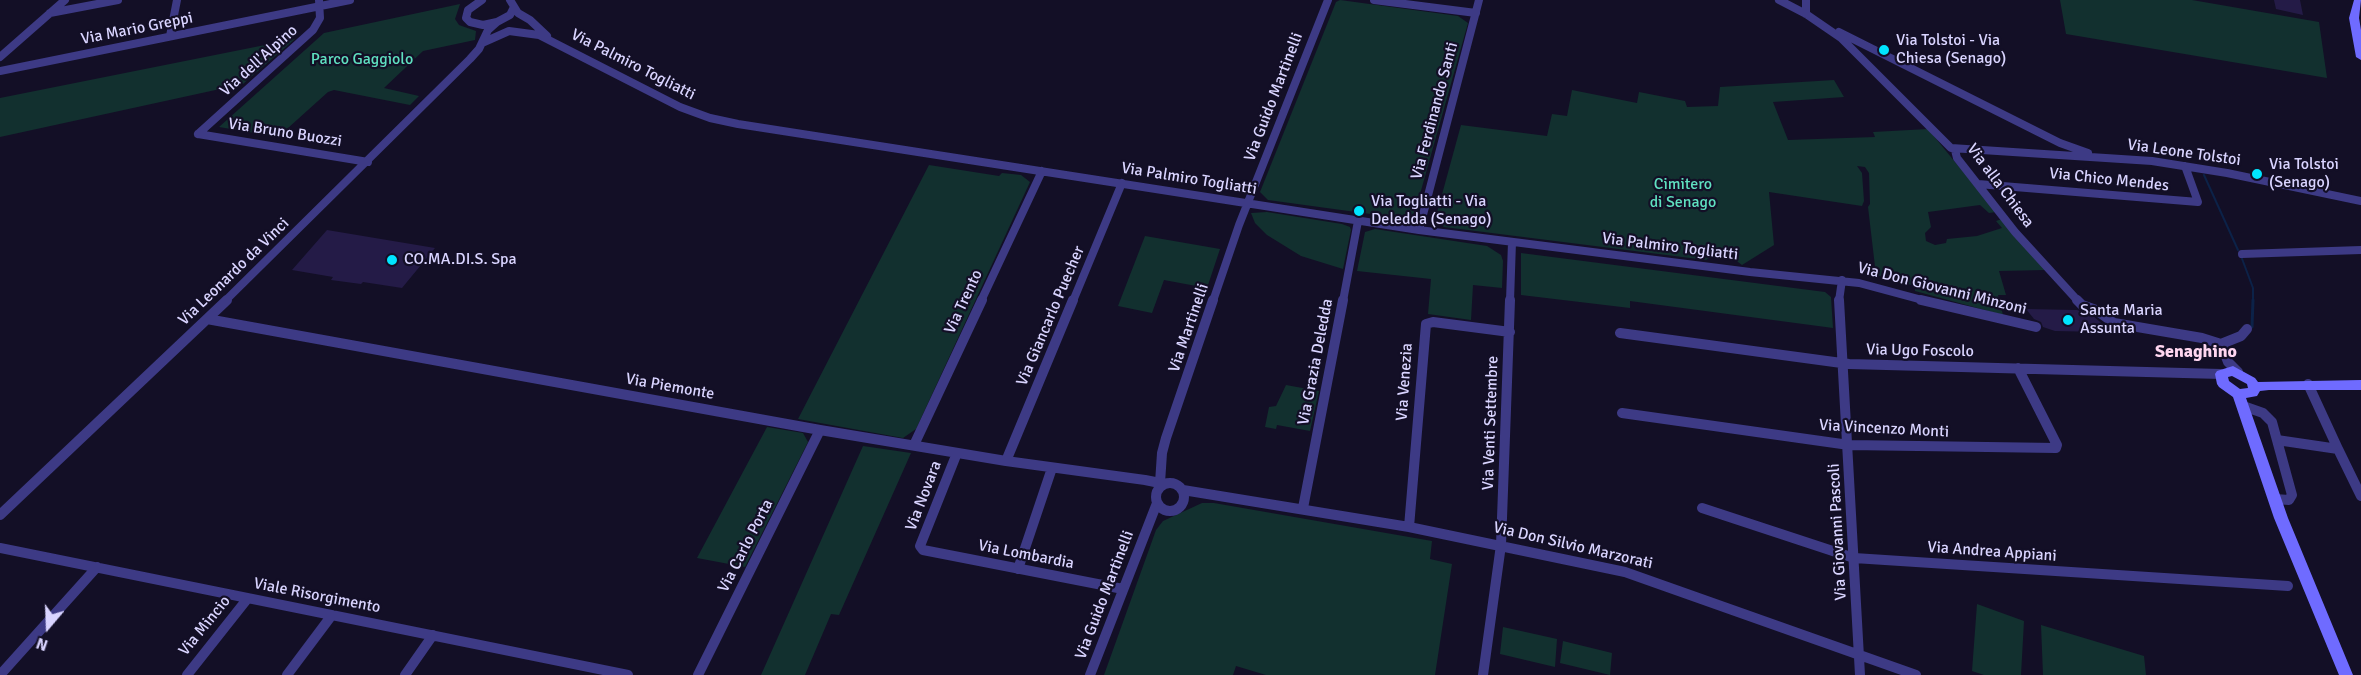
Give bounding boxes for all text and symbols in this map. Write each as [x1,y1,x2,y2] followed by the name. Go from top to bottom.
[79,9,195,49] street label: Via Mario Greppi
[216,21,302,101] street label: Via dell'Alpino
[568,25,698,105] street label: Via Palmiro Togliatti
[1241,30,1307,164] street label: Via Guido Martinelli
[1896,31,2006,69] place label: Via Tolstoi - Via Chiesa (Senago)
[1407,40,1463,182] street label: Via Ferdinando Santi
[1877,43,1891,57] marker: Via Tolstoi - Via Chiesa (Senago)
[311,50,413,70] park label: Parco Gaggiolo
[227,115,343,151] street label: Via Bruno Buozzi
[2126,136,2242,170] street label: Via Leone Tolstoi
[1962,140,2038,232] street label: Via alla Chiesa
[2269,155,2339,193] place label: Via Tolstoi (Senago)
[1120,159,1258,199] street label: Via Palmiro Togliatti
[2048,164,2170,196] street label: Via Chico Mendes
[2250,167,2264,181] marker: Via Tolstoi (Senago)
[1650,175,1716,213] park label: Cimitero di Senago
[1371,192,1492,230] place label: Via Togliatti - Via Deledda (Senago)
[1352,204,1366,218] marker: Via Togliatti - Via Deledda (Senago)
[175,214,293,330] street label: Via Leonardo da Vinci
[1601,229,1739,265] street label: Via Palmiro Togliatti
[1013,243,1089,389] street label: Via Giancarlo Puecher
[404,250,517,270] place label: CO.MA.DI.S. Spa
[385,253,399,267] marker: CO.MA.DI.S. Spa
[1855,259,2029,319] street label: Via Don Giovanni Minzoni
[941,267,987,337] street label: Via Trento
[1165,281,1213,375] street label: Via Martinelli
[1294,297,1338,427] street label: Via Grazia Deledda
[2080,301,2163,339] place label: Santa Maria Assunta
[2061,313,2075,327] marker: Santa Maria Assunta
[1866,340,1974,362] street label: Via Ugo Foscolo
[2155,341,2237,363] district label: Senaghino
[1393,342,1417,422] street label: Via Venezia
[1479,355,1503,491] street label: Via Venti Settembre
[624,370,716,404] street label: Via Piemonte
[1818,416,1950,442] street label: Via Vincenzo Monti
[902,458,946,534] street label: Via Novara
[1825,463,1851,601] street label: Via Giovanni Pascoli
[714,496,778,596] street label: Via Carlo Porta
[1491,518,1655,574] street label: Via Don Silvio Marzorati
[1072,528,1138,662] street label: Via Guido Martinelli
[976,536,1076,574] street label: Via Lombardia
[1927,538,2057,566] street label: Via Andrea Appiani
[252,574,382,618] street label: Viale Risorgimento
[175,592,235,660] street label: Via Mincio
[18,597,78,657] north arrow
[34,633,51,655] text: N

